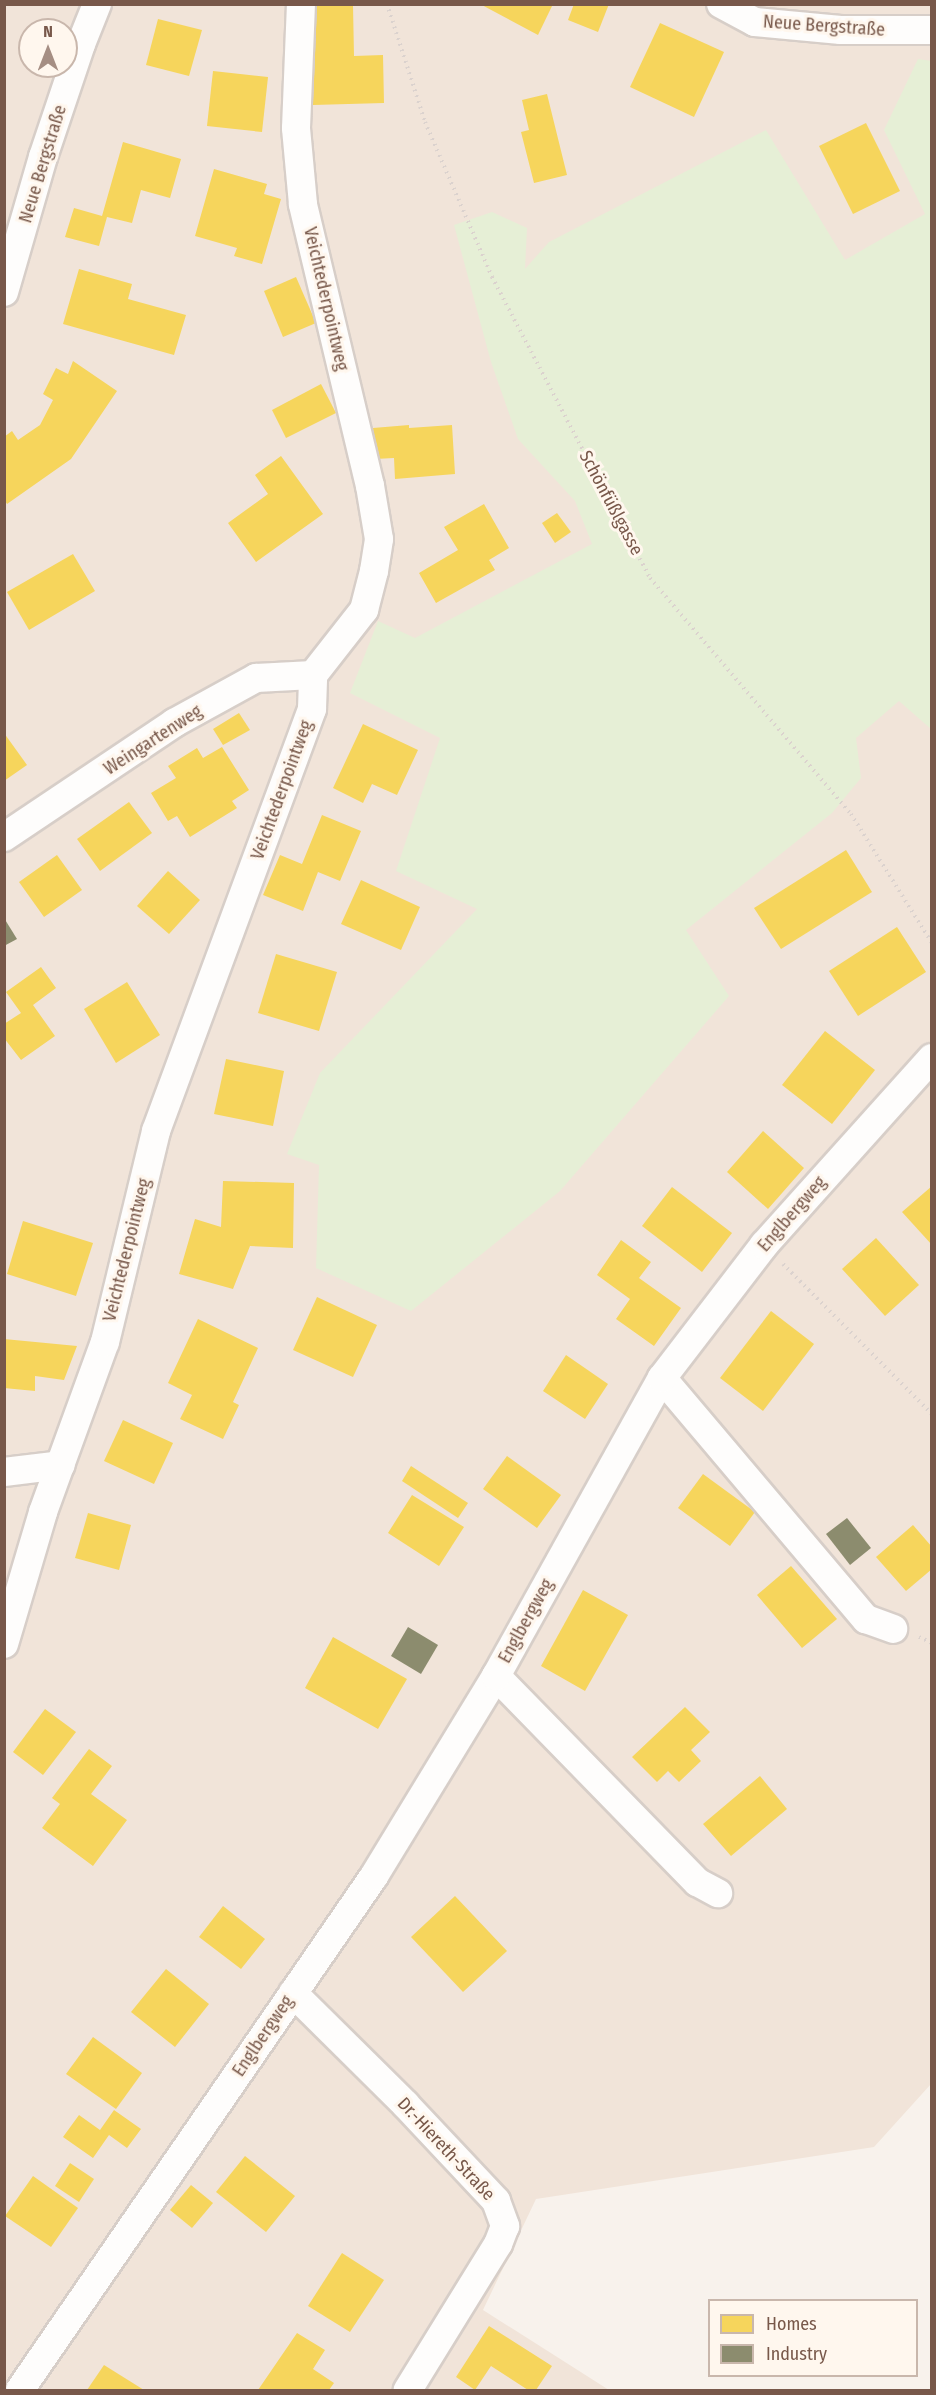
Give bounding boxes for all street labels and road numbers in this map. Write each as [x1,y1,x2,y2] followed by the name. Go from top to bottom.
[762,11,886,41] street label: Neue Bergstraße
[15,102,71,226] street label: Neue Bergstraße
[299,225,353,373] street label: Veichtederpointweg
[574,447,648,559] street label: Schönfüßlgasse
[100,700,206,780] street label: Weingartenweg
[247,717,317,863] street label: Veichtederpointweg
[753,1172,831,1256] street label: Englbergweg
[99,1176,155,1324] street label: Veichtederpointweg
[494,1575,558,1667] street label: Englbergweg
[228,1991,298,2081] street label: Englbergweg
[393,2093,499,2205] street label: Dr.-Hiereth-Straße

